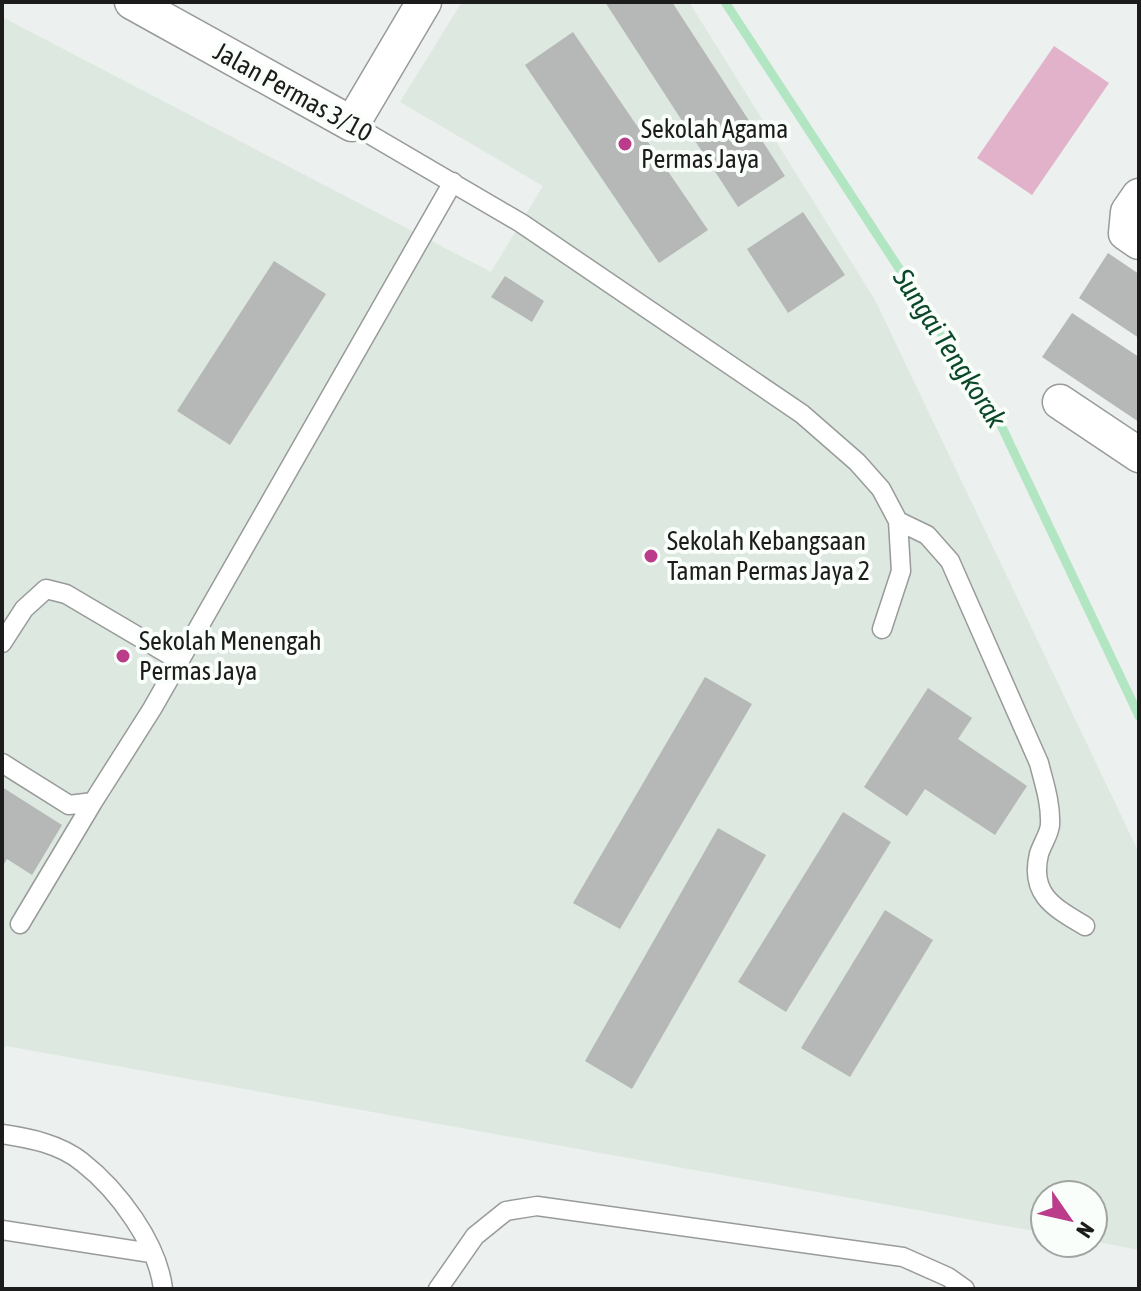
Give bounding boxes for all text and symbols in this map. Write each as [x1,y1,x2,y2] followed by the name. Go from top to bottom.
[209,36,377,148] street label: Jalan Permas 3/10
[641,114,788,174] place label: Sekolah Agama Permas Jaya
[616,135,634,153] marker: Sekolah Agama Permas Jaya
[886,262,1014,434] water label: Sungai Tengkorak
[667,526,870,586] place label: Sekolah Kebangsaan Taman Permas Jaya 2
[642,547,660,565] marker: Sekolah Kebangsaan Taman Permas Jaya 2
[139,626,322,686] place label: Sekolah Menengah Permas Jaya
[114,647,132,665] marker: Sekolah Menengah Permas Jaya
[1029,1179,1109,1259] north arrow
[1071,1218,1100,1243] text: N

